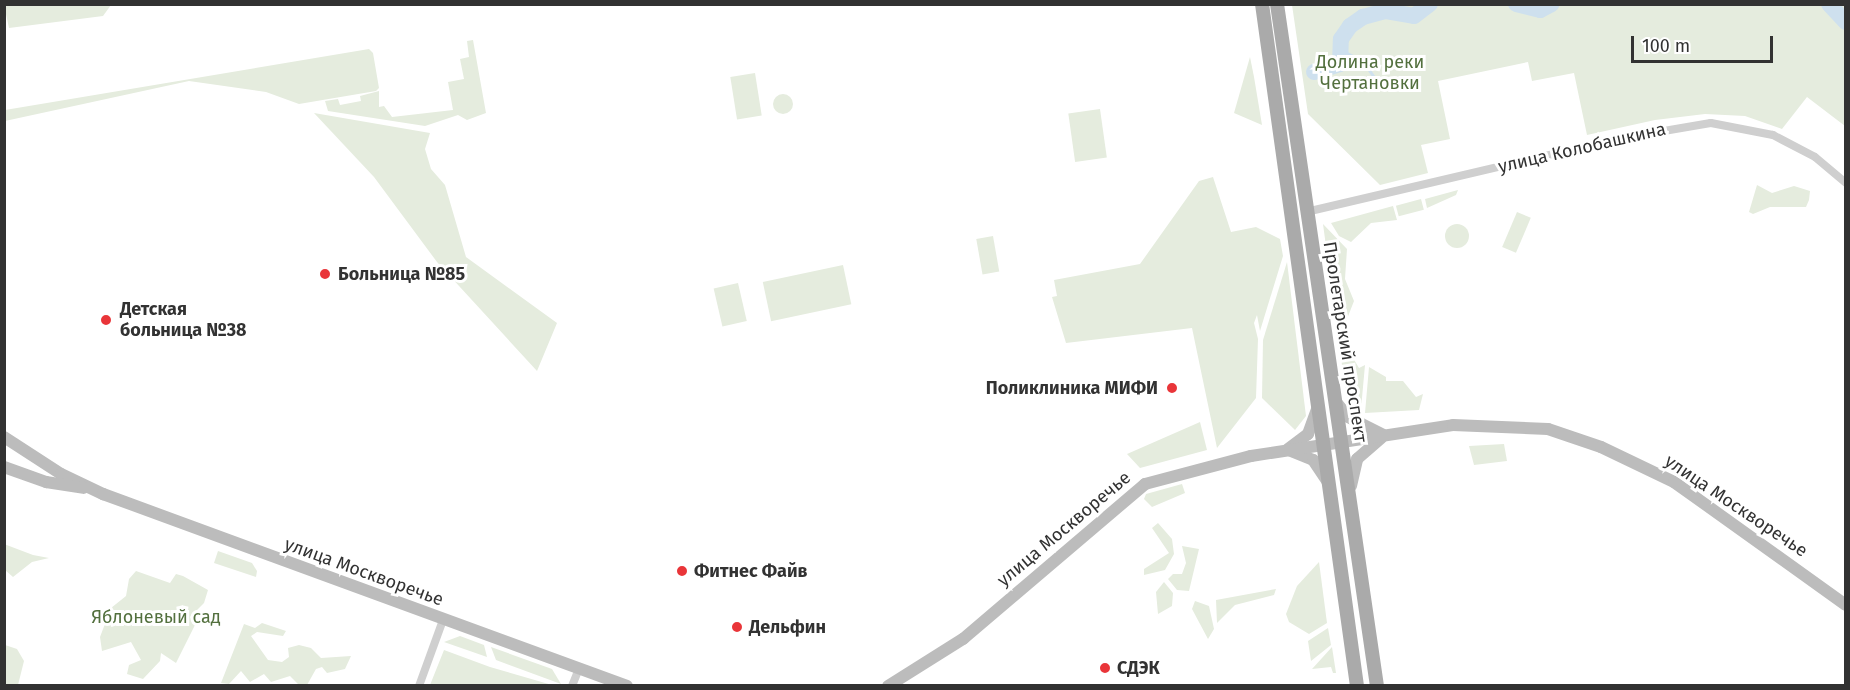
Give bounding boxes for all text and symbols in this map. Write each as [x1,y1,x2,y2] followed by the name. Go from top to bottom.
[1634,24,1776,62] scale bar
[1642,35,1690,57] text: 100 m
[1316,52,1424,94] park label: Долина реки Чертановки
[1496,118,1668,178] street label: улица Колобашкина
[1318,240,1372,444] street label: Пролетарский проспект
[338,263,465,285] place label: Больница №85
[316,265,334,283] marker: Больница №85
[120,299,247,342] place label: Детская больница №38
[97,311,115,329] marker: Детская больница №38
[986,377,1158,399] place label: Поликлиника МИФИ
[1163,379,1181,397] marker: Поликлиника МИФИ
[1661,450,1811,562] street label: улица Москворечье
[993,467,1135,591] street label: улица Москворечье
[282,533,446,611] street label: улица Москворечье
[694,560,808,582] place label: Фитнес Файв
[675,564,689,578] marker: Фитнес Файв
[91,606,221,628] park label: Яблоневый сад
[749,616,826,638] place label: Дельфин
[730,620,744,634] marker: Дельфин
[1117,657,1160,679] place label: СДЭК
[1098,661,1112,675] marker: СДЭК

